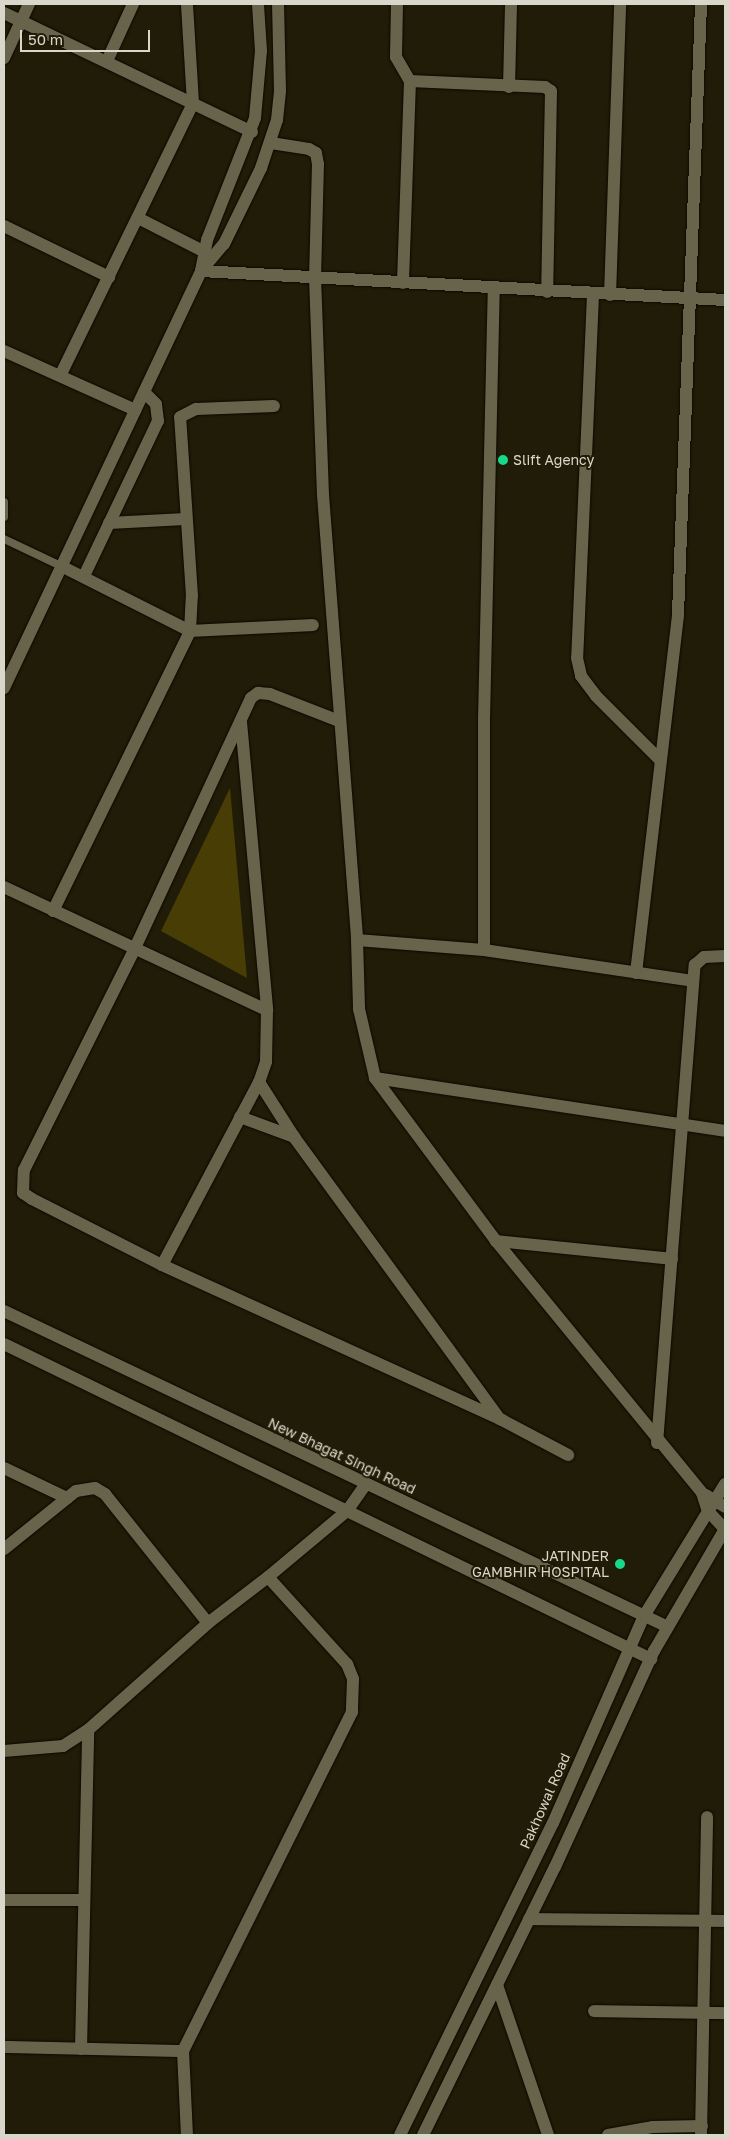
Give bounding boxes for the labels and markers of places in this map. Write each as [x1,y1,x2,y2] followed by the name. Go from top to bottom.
[513,452,594,468] place label: Slift Agency
[497,454,509,466] marker: Slift Agency
[472,1548,609,1580] place label: JATINDER GAMBHIR HOSPITAL
[613,1557,627,1571] marker: JATINDER GAMBHIR HOSPITAL

